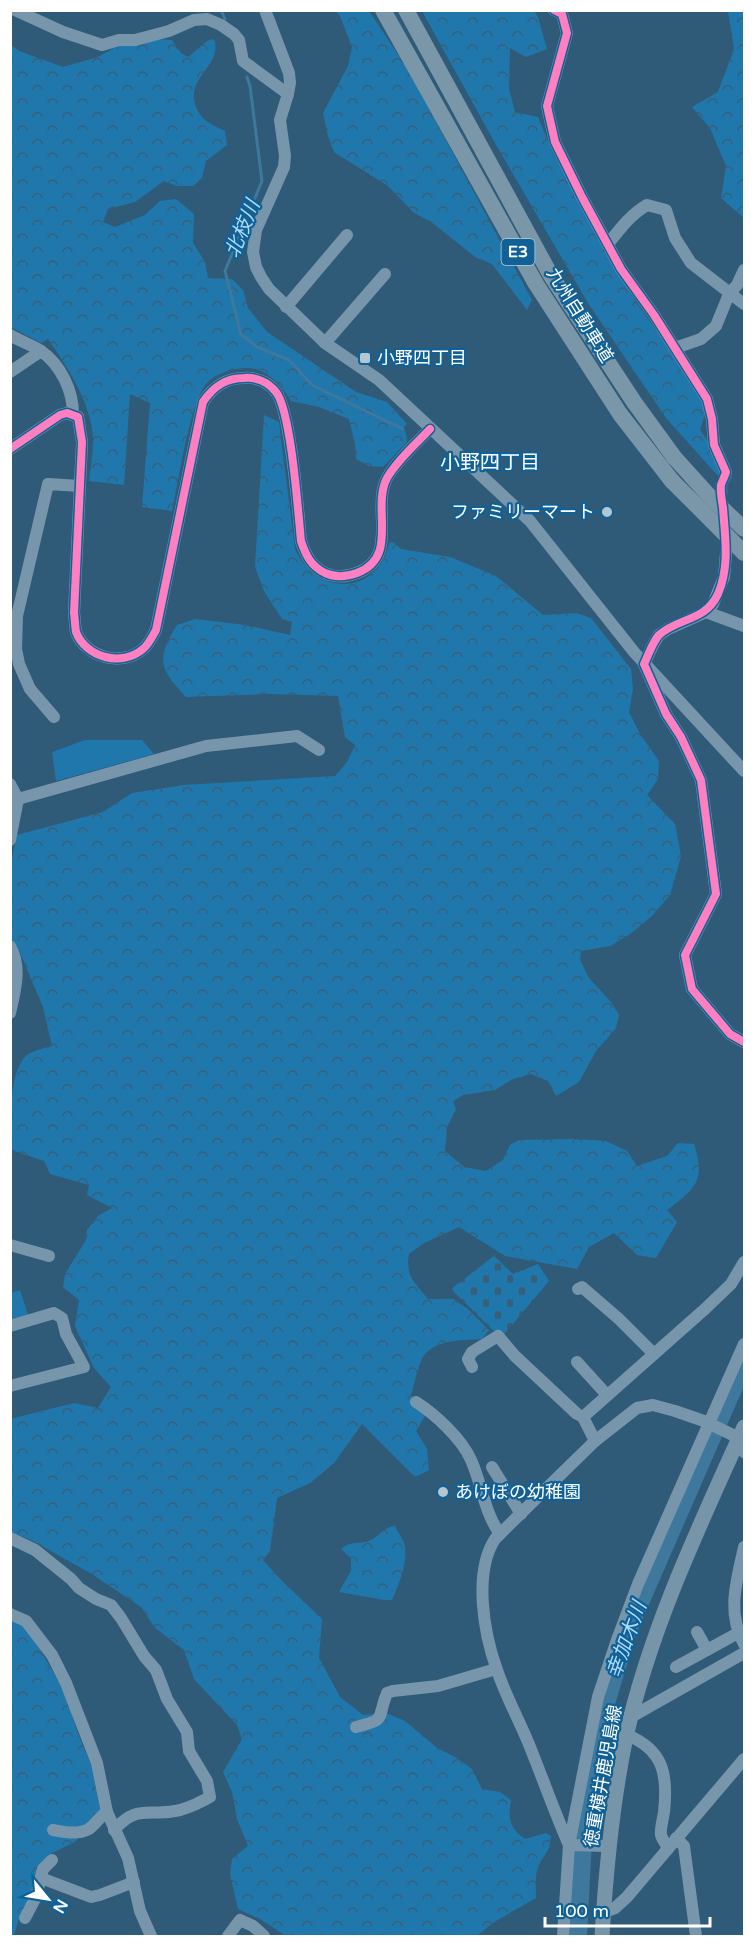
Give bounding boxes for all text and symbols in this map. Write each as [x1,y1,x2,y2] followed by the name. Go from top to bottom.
[221,195,266,261] water label: 北枝川
[502,239,534,265] road number: E3
[542,263,618,367] street label: 九州自動車道
[377,347,467,369] place label: 小野四丁目
[358,351,372,365] marker: 小野四丁目
[440,451,540,475] district label: 小野四丁目
[451,501,595,523] place label: ファミリーマート
[600,505,614,519] marker: ファミリーマート
[455,1481,581,1503] place label: あけぼの幼稚園
[436,1485,450,1499] marker: あけぼの幼稚園
[602,1596,653,1682] water label: 幸加木川
[580,1703,626,1849] street label: 徳重横井鹿児島線
[18,1869,78,1929] north arrow
[545,1890,710,1928] scale bar
[48,1895,72,1917] text: N
[554,1900,609,1922] text: 100 m

